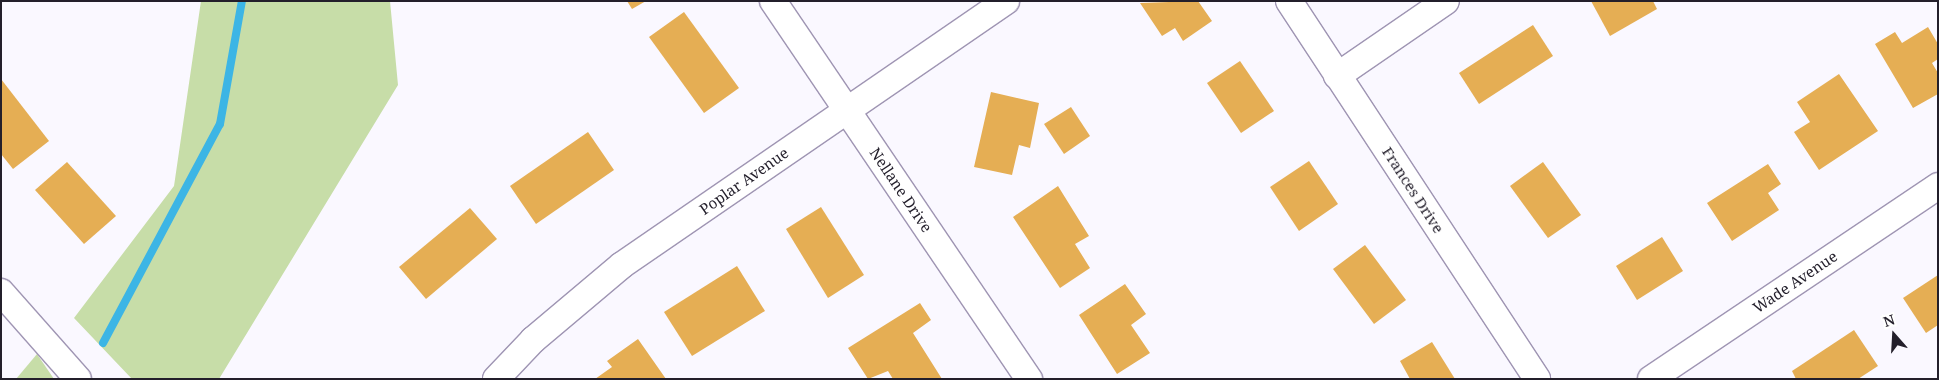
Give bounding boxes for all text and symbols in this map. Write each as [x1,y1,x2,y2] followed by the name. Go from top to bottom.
[1378,143,1448,237] street label: Frances Drive
[696,144,792,218] street label: Poplar Avenue
[866,144,936,236] street label: Nellane Drive
[1749,247,1841,317] street label: Wade Avenue
[1869,310,1919,360] north arrow
[1881,310,1897,331] text: N

